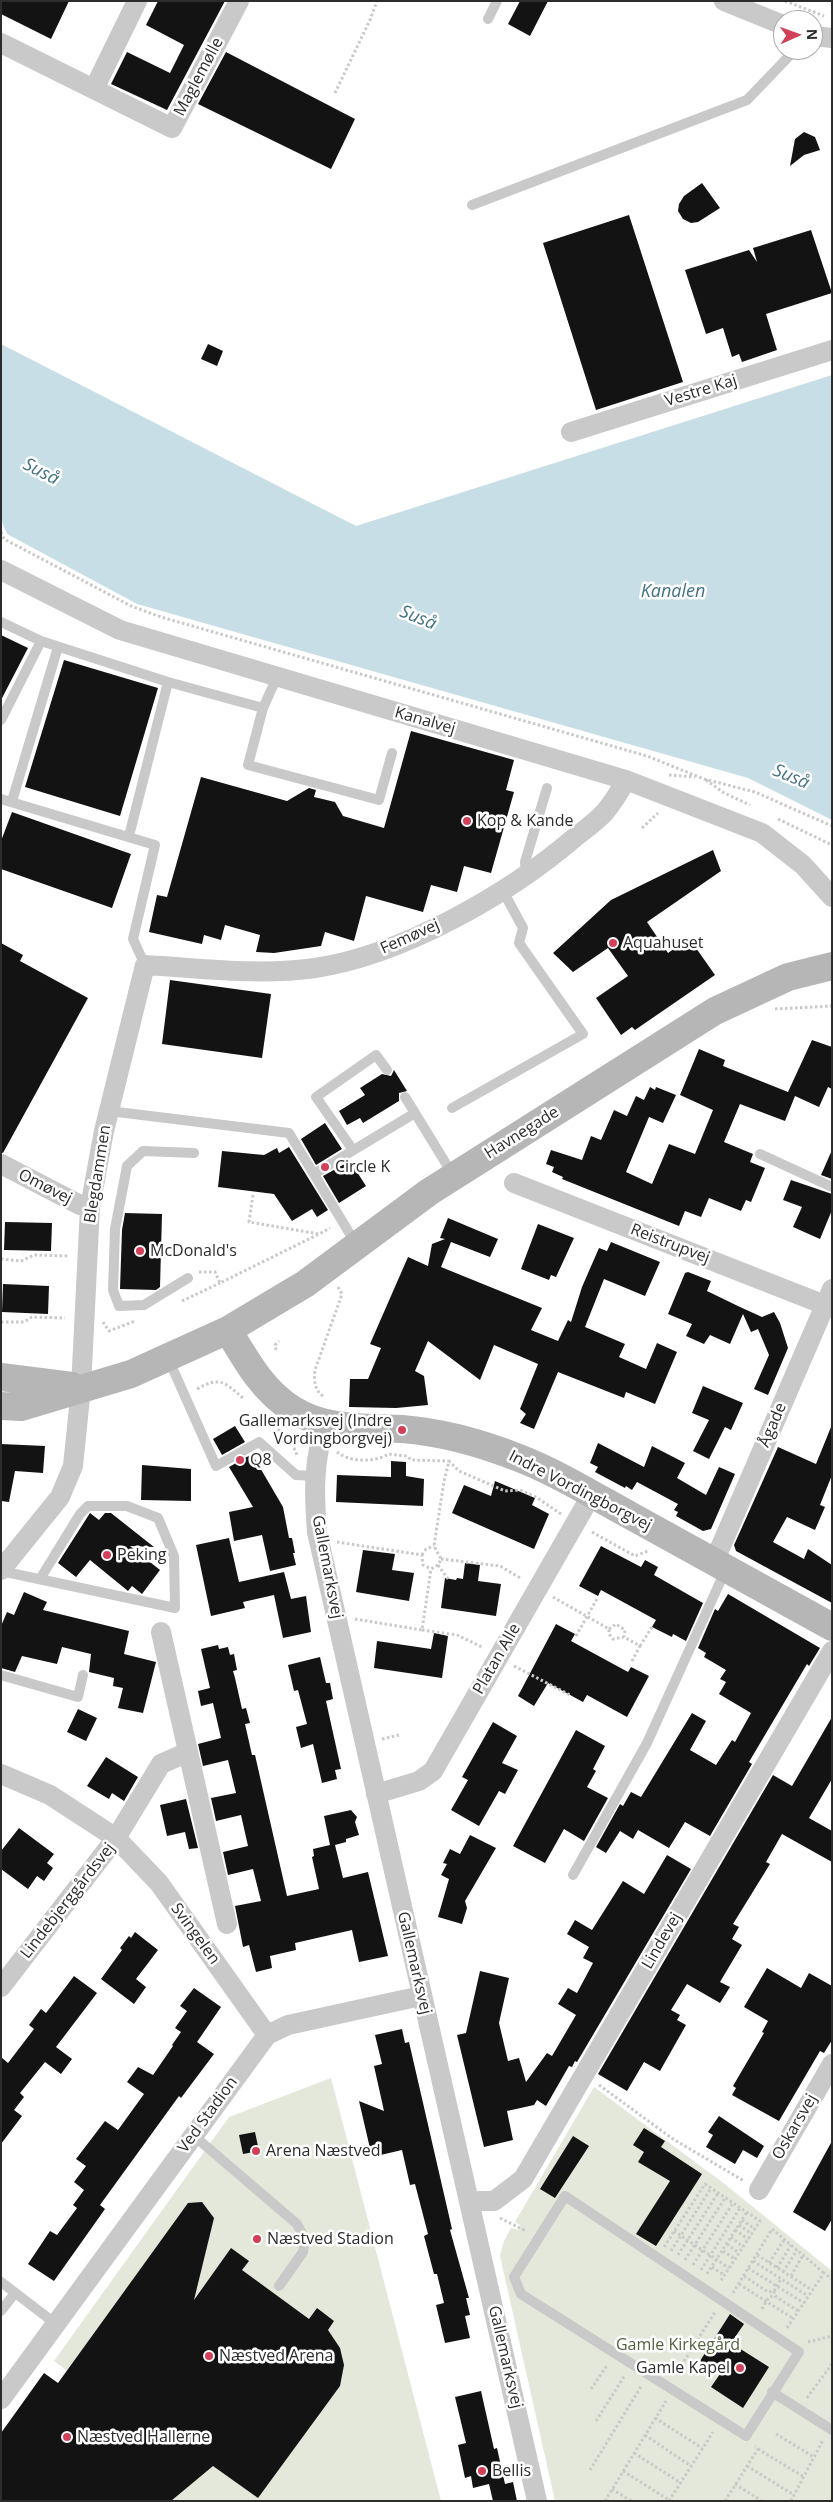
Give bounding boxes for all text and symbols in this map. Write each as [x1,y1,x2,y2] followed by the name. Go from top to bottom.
[773,10,823,60] north arrow
[803,28,822,41] text: N
[170,34,228,120] street label: Maglemølle
[663,371,739,411] street label: Vestre Kaj
[19,454,63,490] water label: Suså
[641,581,705,603] water label: Kanalen
[397,601,439,635] water label: Suså
[392,703,458,739] street label: Kanalvej
[770,760,812,794] water label: Suså
[477,811,573,831] place label: Kop & Kande
[461,815,473,827] marker: Kop & Kande
[377,915,443,959] street label: Femøvej
[623,933,704,953] place label: Aquahuset
[607,937,619,949] marker: Aquahuset
[481,1103,563,1163] street label: Havnegade
[81,1124,115,1224] street label: Blegdammen
[335,1157,390,1177] place label: Circle K
[319,1161,331,1173] marker: Circle K
[15,1165,75,1209] street label: Omøvej
[628,1220,712,1268] street label: Reistrupvej
[150,1241,237,1261] place label: McDonald's
[134,1245,146,1257] marker: McDonald's
[755,1400,791,1450] street label: Ågade
[239,1411,392,1449] place label: Gallemarksvej (Indre Vordingborgvej)
[396,1424,408,1436] marker: Gallemarksvej (Indre Vordingborgvej)
[506,1447,654,1535] street label: Indre Vordingborgvej
[250,1450,272,1470] place label: Q8
[234,1454,246,1466] marker: Q8
[308,1514,346,1620] street label: Gallemarksvej
[117,1545,167,1565] place label: Peking
[101,1549,113,1561] marker: Peking
[469,1620,525,1698] street label: Platan Alle
[17,1839,119,1963] street label: Lindebjerggårdsvej
[166,1900,224,1968] street label: Svingelen
[638,1909,686,1973] street label: Lindevej
[393,1910,435,2016] street label: Gallemarksvej
[174,2073,242,2157] street label: Ved Stadion
[769,2091,821,2163] street label: Oskarsvej
[266,2141,380,2161] place label: Arena Næstved
[250,2145,262,2157] marker: Arena Næstved
[267,2229,394,2249] place label: Næstved Stadion
[251,2233,263,2245] marker: Næstved Stadion
[484,2304,526,2410] street label: Gallemarksvej
[616,2335,740,2355] park label: Gamle Kirkegård
[219,2346,333,2366] place label: Næstved Arena
[203,2350,215,2362] marker: Næstved Arena
[636,2358,730,2378] place label: Gamle Kapel
[734,2362,746,2374] marker: Gamle Kapel
[77,2427,210,2447] place label: Næstved Hallerne
[61,2431,73,2443] marker: Næstved Hallerne
[492,2461,531,2481] place label: Bellis
[476,2465,488,2477] marker: Bellis

